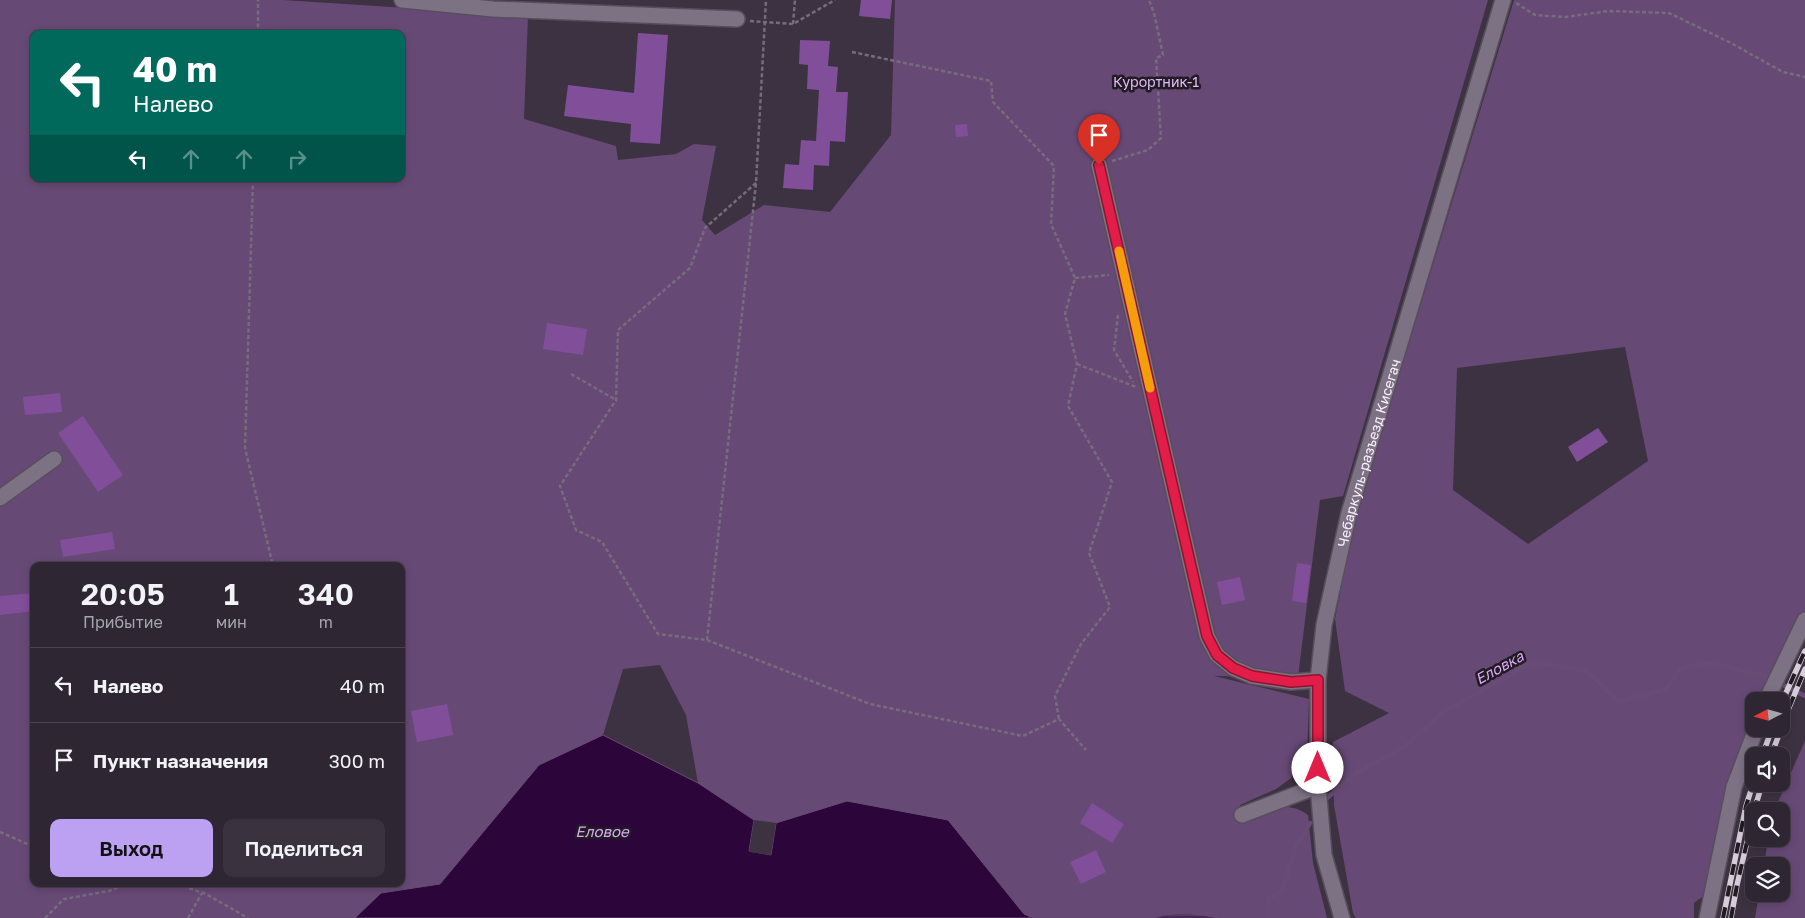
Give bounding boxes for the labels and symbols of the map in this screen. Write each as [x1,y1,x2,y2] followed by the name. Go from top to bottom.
[1113,73,1199,90] park label: Курортник-1
[1078,114,1120,165] pin
[1333,357,1403,548] street label: Чебаркуль-разъезд Кисегач
[1472,646,1527,688] water label: Еловка
[1745,692,1790,738] north arrow
[1291,741,1343,793] position arrow
[575,822,630,840] water label: Еловое

